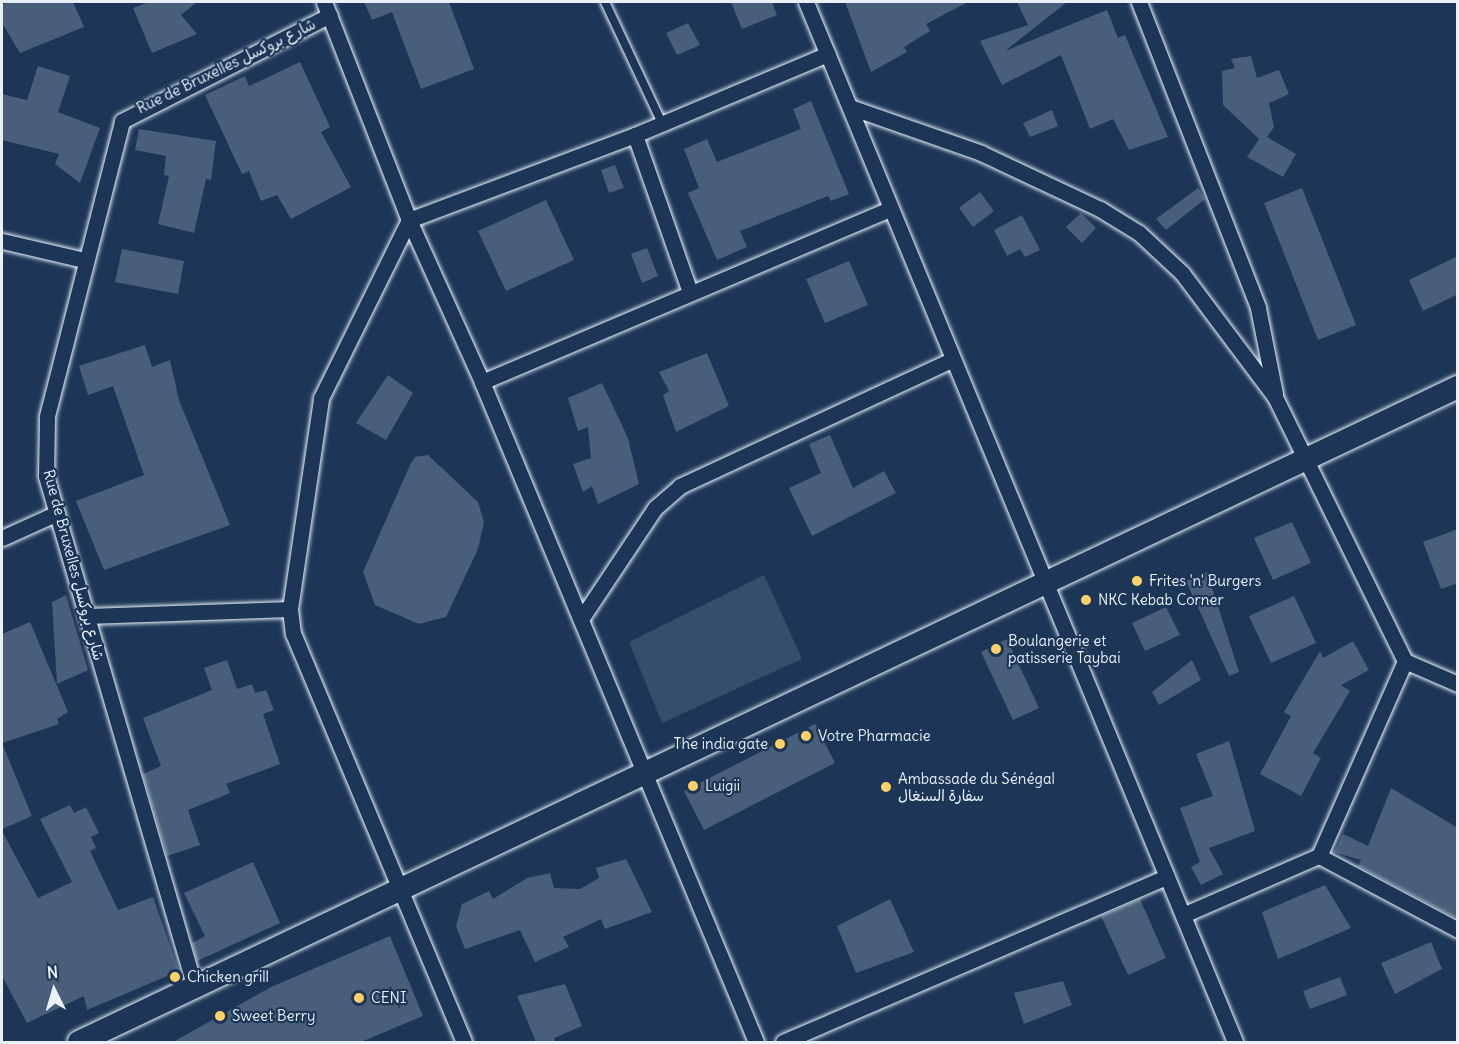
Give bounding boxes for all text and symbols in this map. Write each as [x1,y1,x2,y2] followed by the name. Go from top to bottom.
[134,15,318,117] street label: Rue de Bruxelles شارع بروكسل
[40,468,108,662] street label: Rue de Bruxelles شارع بروكسل
[1149,572,1261,590] place label: Frites 'n' Burgers
[1130,574,1144,588] marker: Frites 'n' Burgers
[1098,591,1224,609] place label: NKC Kebab Corner
[1079,593,1093,607] marker: NKC Kebab Corner
[1008,631,1120,666] place label: Boulangerie et patisserie Taybai
[989,642,1003,656] marker: Boulangerie et patisserie Taybai
[818,727,931,745] place label: Votre Pharmacie
[799,729,813,743] marker: Votre Pharmacie
[674,735,768,753] place label: The india gate
[773,737,787,751] marker: The india gate
[898,769,1055,804] place label: Ambassade du Sénégal سفارة السنغال
[705,777,740,795] place label: Luigii
[686,779,700,793] marker: Luigii
[879,780,893,794] marker: Ambassade du Sénégal سفارة السنغال
[24,960,84,1020] north arrow
[46,962,59,983] text: N
[187,968,269,986] place label: Chicken grill
[168,970,182,984] marker: Chicken grill
[371,989,406,1007] place label: CENI
[352,991,366,1005] marker: CENI
[232,1007,315,1025] place label: Sweet Berry
[213,1009,227,1023] marker: Sweet Berry

